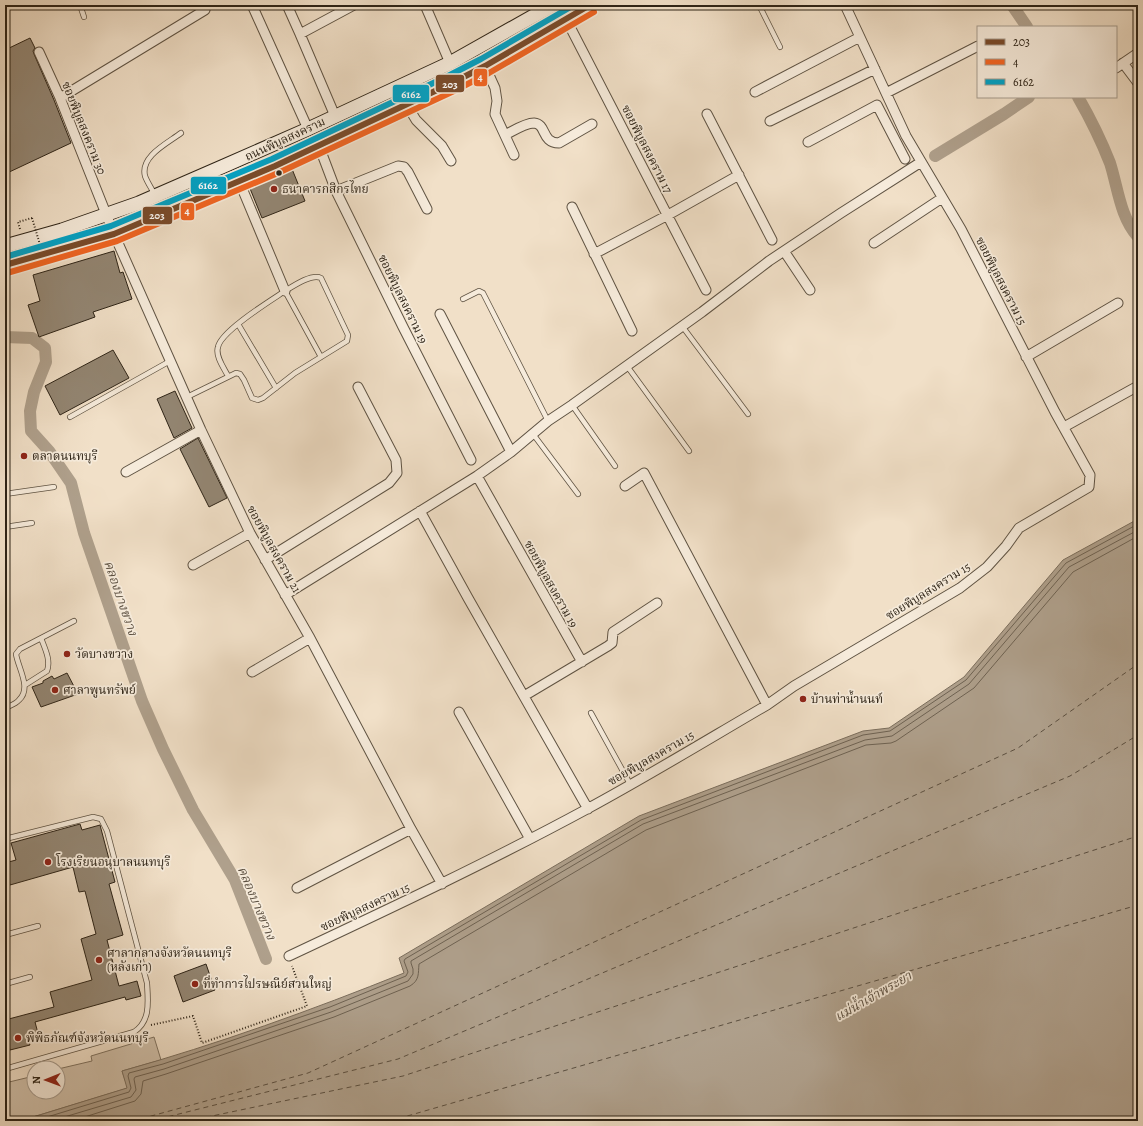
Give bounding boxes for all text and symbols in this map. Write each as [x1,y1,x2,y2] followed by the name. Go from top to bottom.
[977,26,1117,98] legend
[1013,34,1030,50] text: 203
[1013,54,1019,70] text: 4
[473,68,488,87] line badge: 4
[477,70,483,85] text: 4
[435,74,465,93] line badge: 203
[1013,74,1034,90] text: 6162
[442,77,458,92] text: 203
[58,79,110,177] street label: ซอยพิบูลสงคราม 30
[392,84,430,103] line badge: 6162
[401,87,421,102] text: 6162
[618,102,677,197] street label: ซอยพิบูลสงคราม 17
[242,113,328,165] street label: ถนนพิบูลสงคราม
[274,168,284,178] unlabelled marker
[190,176,227,195] line badge: 6162
[198,178,218,193] text: 6162
[282,180,369,197] place label: ธนาคารกสิกรไทย
[269,184,279,194] marker: ธนาคารกสิกรไทย
[180,202,195,221] line badge: 4
[184,204,190,219] text: 4
[142,206,173,225] line badge: 203
[149,208,165,223] text: 203
[972,234,1030,328] street label: ซอยพิบูลสงคราม 15
[374,252,432,346] street label: ซอยพิบูลสงคราม 19
[32,448,98,464] place label: ตลาดนนทบุรี
[19,451,29,461] marker: ตลาดนนทบุรี
[243,502,305,596] street label: ซอยพิบูลสงคราม 21
[520,538,582,630] street label: ซอยพิบูลสงคราม 19
[100,558,142,638] water label: คลองบางขวาง
[883,558,973,624] street label: ซอยพิบูลสงคราม 15
[75,646,133,662] place label: วัดบางขวาง
[62,649,72,659] marker: วัดบางขวาง
[63,682,136,698] place label: ศาลาพูนทรัพย์
[50,685,60,695] marker: ศาลาพูนทรัพย์
[811,690,883,707] place label: บ้านท่าน้ำนนท์
[798,694,808,704] marker: บ้านท่าน้ำนนท์
[605,727,697,789] street label: ซอยพิบูลสงคราม 15
[55,853,170,870] place label: โรงเรียนอนุบาลนนทบุรี
[43,857,53,867] marker: โรงเรียนอนุบาลนนทบุรี
[234,864,280,943] water label: คลองบางขวาง
[318,879,412,935] street label: ซอยพิบูลสงคราม 15
[107,945,232,975] place label: ศาลากลางจังหวัดนนทบุรี (หลังเก่า)
[94,955,104,965] marker: ศาลากลางจังหวัดนนทบุรี (หลังเก่า)
[831,966,915,1025] water label: แม่น้ำเจ้าพระยา
[203,975,332,992] place label: ที่ทำการไปรษณีย์สวนใหญ่
[190,979,200,989] marker: ที่ทำการไปรษณีย์สวนใหญ่
[26,1030,149,1046] place label: พิพิธภัณฑ์จังหวัดนนทบุรี
[13,1033,23,1043] marker: พิพิธภัณฑ์จังหวัดนนทบุรี
[26,1060,66,1100] north arrow
[29,1076,44,1084] text: N

